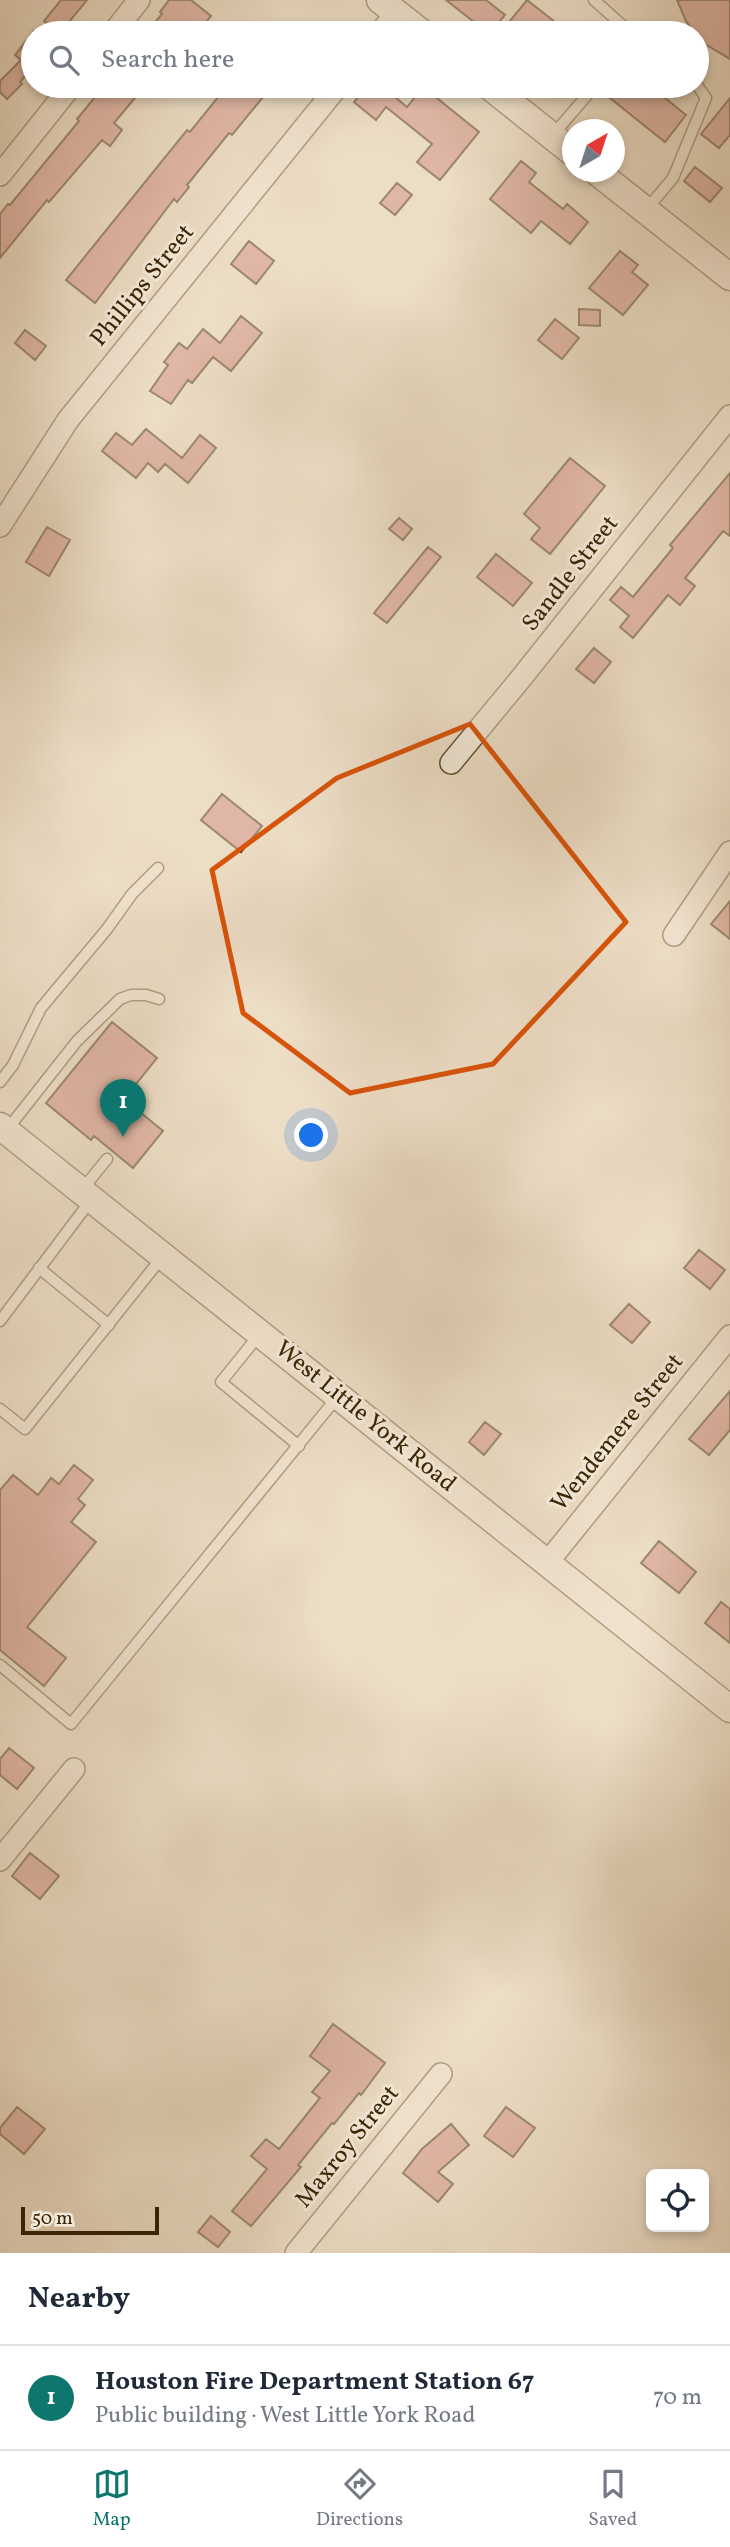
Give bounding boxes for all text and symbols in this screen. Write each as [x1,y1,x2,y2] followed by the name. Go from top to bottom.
[21,21,709,98] search box
[45,41,83,79] icon: search
[101,42,234,78] text: Search here
[562,119,625,182] north arrow
[83,217,203,355] street label: Phillips Street
[515,509,627,639] street label: Sandle Street
[100,1079,146,1137] pin: 1
[294,1118,328,1152] your location
[267,1333,463,1501] street label: West Little York Road
[544,1347,692,1519] street label: Wendemere Street
[288,2078,408,2216] street label: Maxroy Street
[646,2169,709,2232] map controls
[646,2169,709,2232] button: locate
[21,2204,159,2236] scale bar
[32,2206,73,2232] text: 50 m
[28,2278,130,2320] text: Nearby
[95,2364,534,2400] text: Houston Fire Department Station 67
[46,2382,56,2414] text: 1
[653,2382,702,2414] text: 70 m
[95,2400,476,2432] text: Public building · West Little York Road
[93,2465,131,2533] tab: Map
[316,2465,403,2533] tab: Directions
[588,2465,637,2533] tab: Saved

